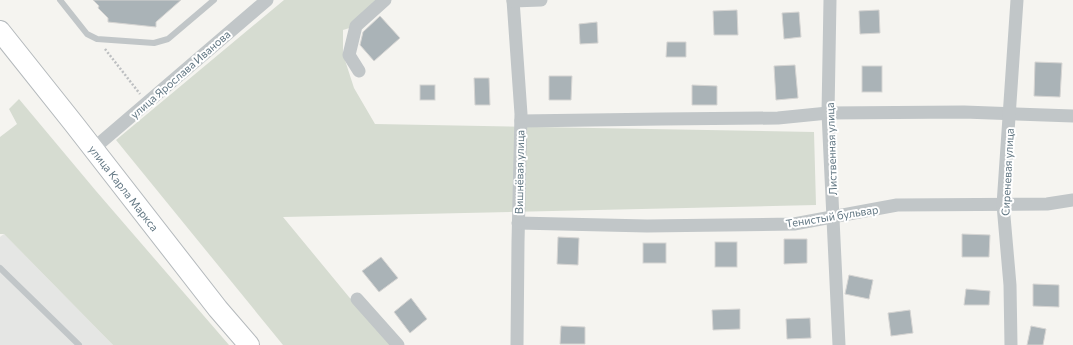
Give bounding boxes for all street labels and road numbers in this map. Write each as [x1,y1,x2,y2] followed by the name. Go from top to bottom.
[127,27,233,121] street label: улица Ярослава Иванова
[823,102,839,196] street label: Лиственная улица
[998,128,1016,216] street label: Сиреневая улица
[512,130,526,214] street label: Вишнёвая улица
[86,143,162,233] street label: улица Карла Маркса
[785,202,879,230] street label: Тенистый бульвар

